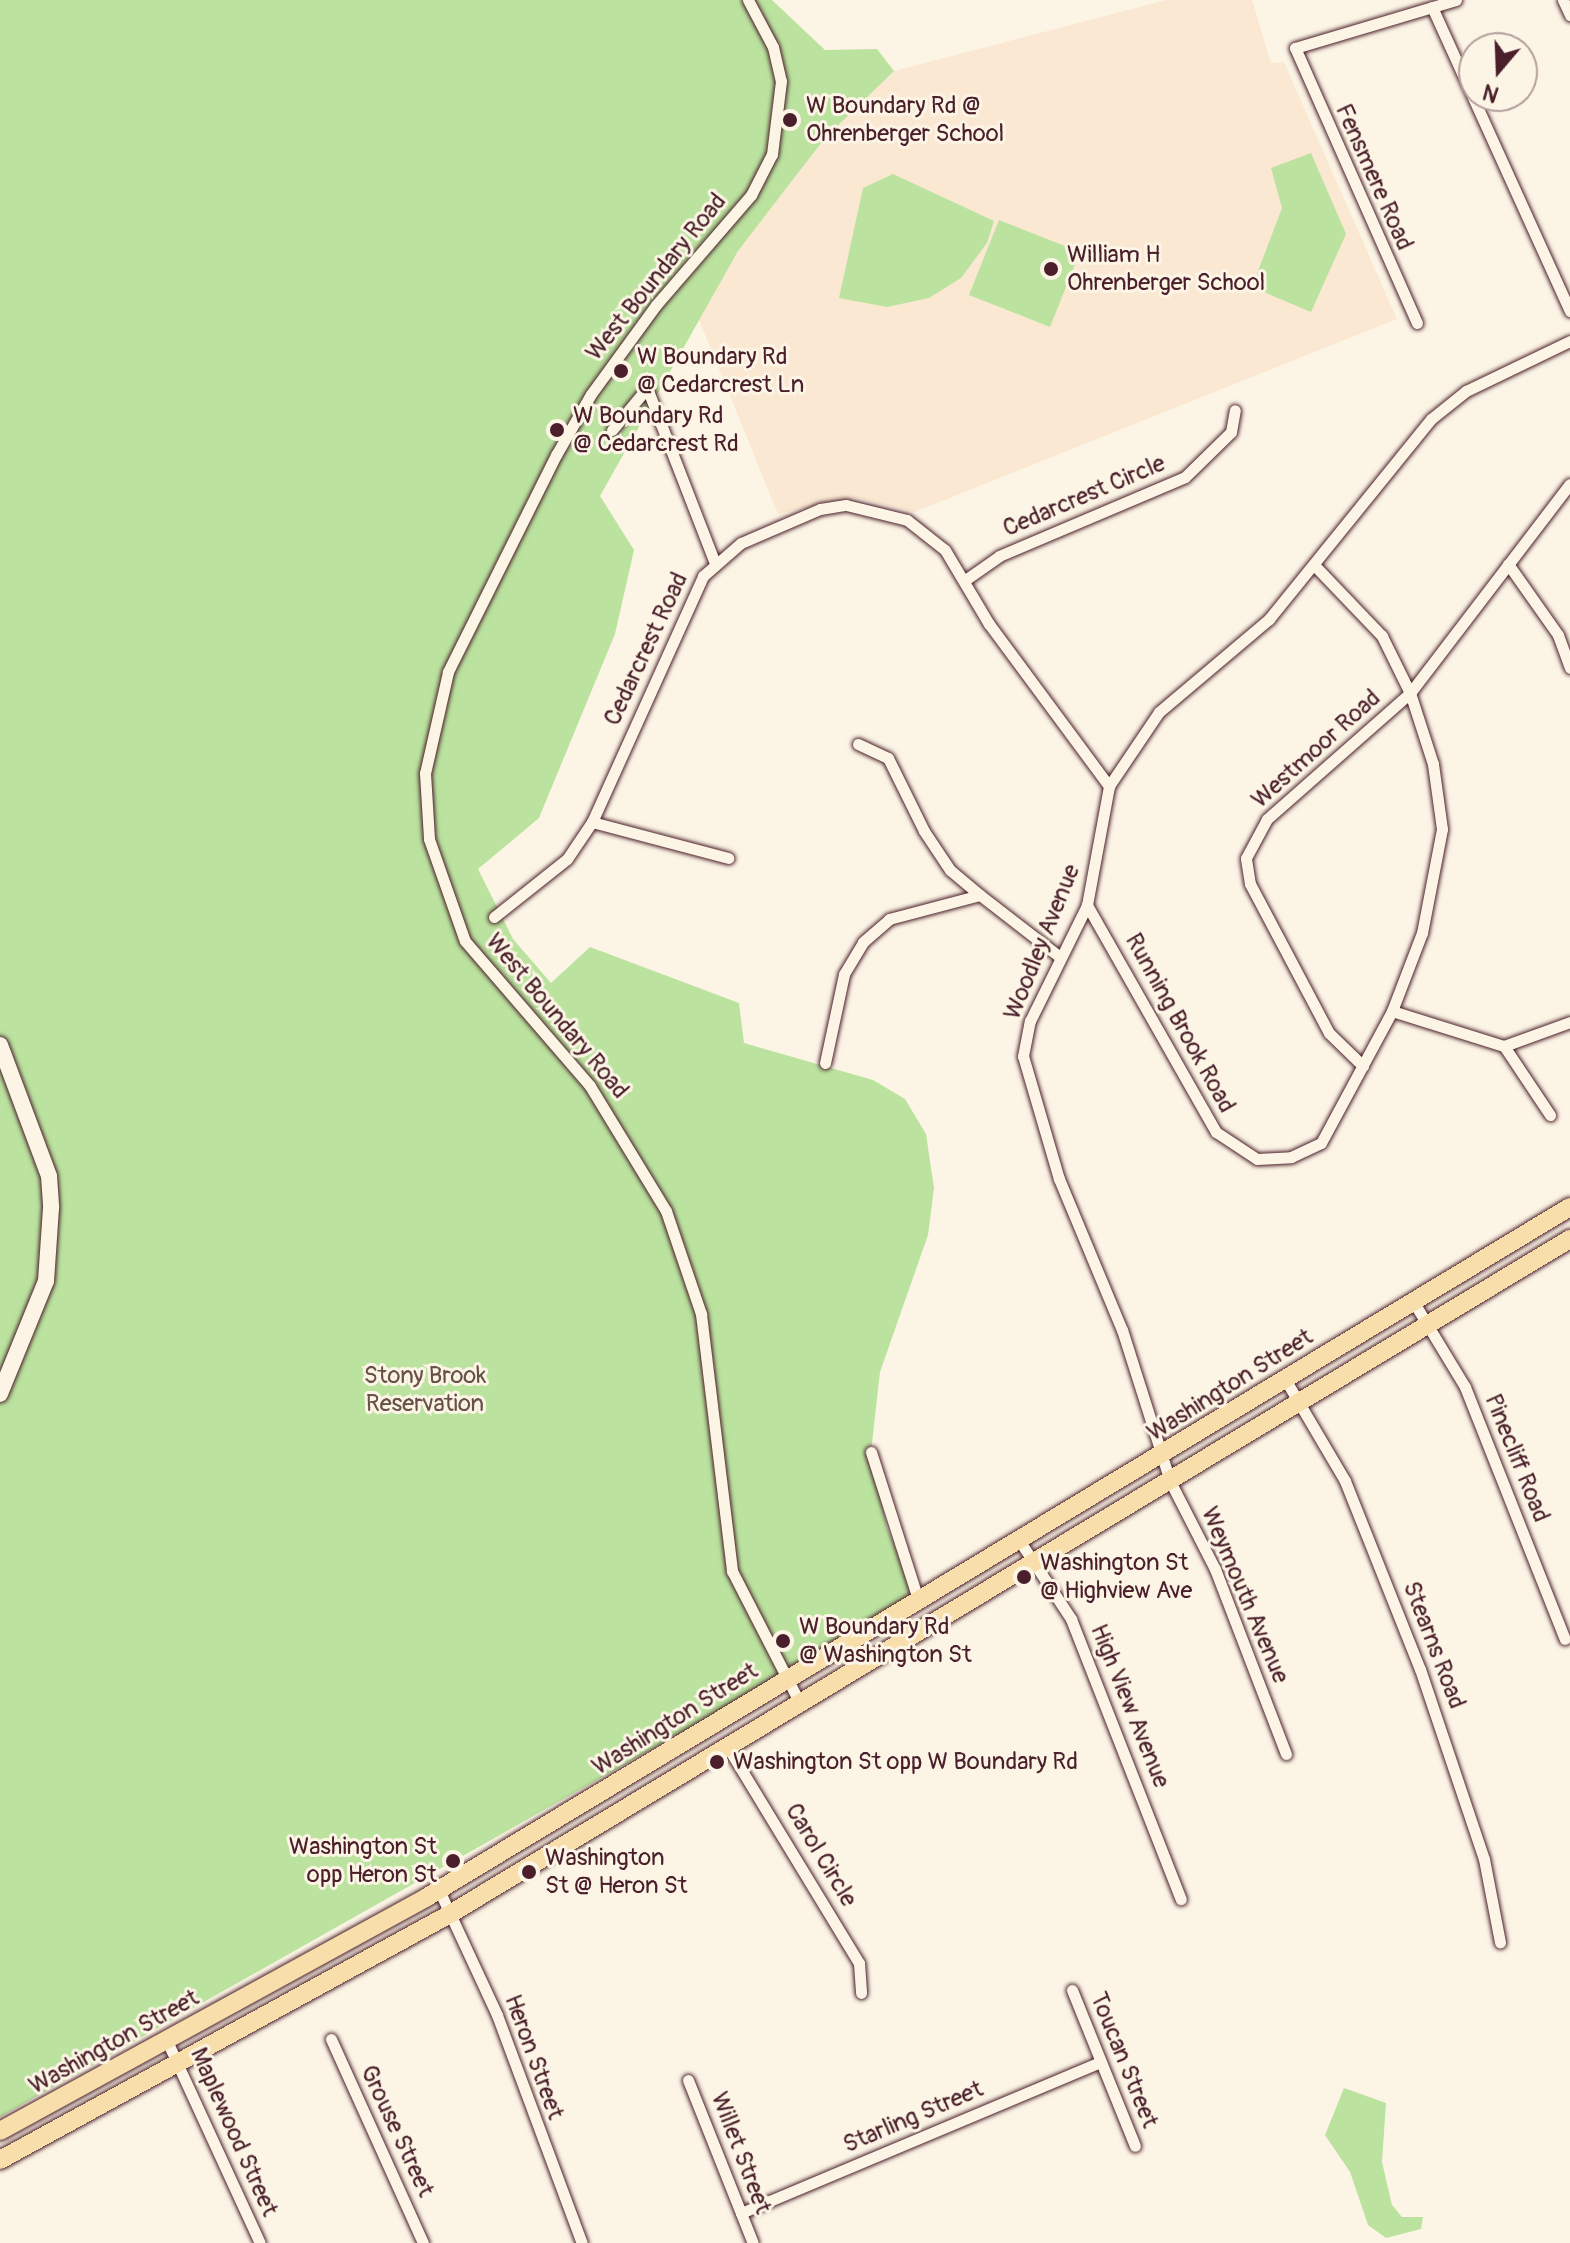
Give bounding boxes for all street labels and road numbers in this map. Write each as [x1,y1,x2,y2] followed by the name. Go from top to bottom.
[1329,99,1419,255] street label: Fensmere Road
[580,188,732,366] street label: West Boundary Road
[999,449,1169,543] street label: Cedarcrest Circle
[598,568,694,730] street label: Cedarcrest Road
[1246,684,1386,814] street label: Westmoor Road
[998,860,1086,1024] street label: Woodley Avenue
[480,928,634,1104] street label: West Boundary Road
[1119,928,1241,1118] street label: Running Brook Road
[1142,1323,1318,1447] street label: Washington Street
[1478,1390,1556,1526] street label: Pinecliff Road
[1195,1502,1295,1688] street label: Weymouth Avenue
[1397,1577,1471,1713] street label: Stearns Road
[1084,1620,1176,1792] street label: High View Avenue
[587,1657,763,1781] street label: Washington Street
[779,1798,863,1912] street label: Carol Circle
[24,1983,204,2101] street label: Washington Street
[1084,1988,1164,2132] street label: Toucan Street
[498,1991,570,2123] street label: Heron Street
[184,2043,284,2221] street label: Maplewood Street
[354,2061,440,2201] street label: Grouse Street
[839,2075,987,2159] street label: Starling Street
[705,2088,777,2218] street label: Willet Street

